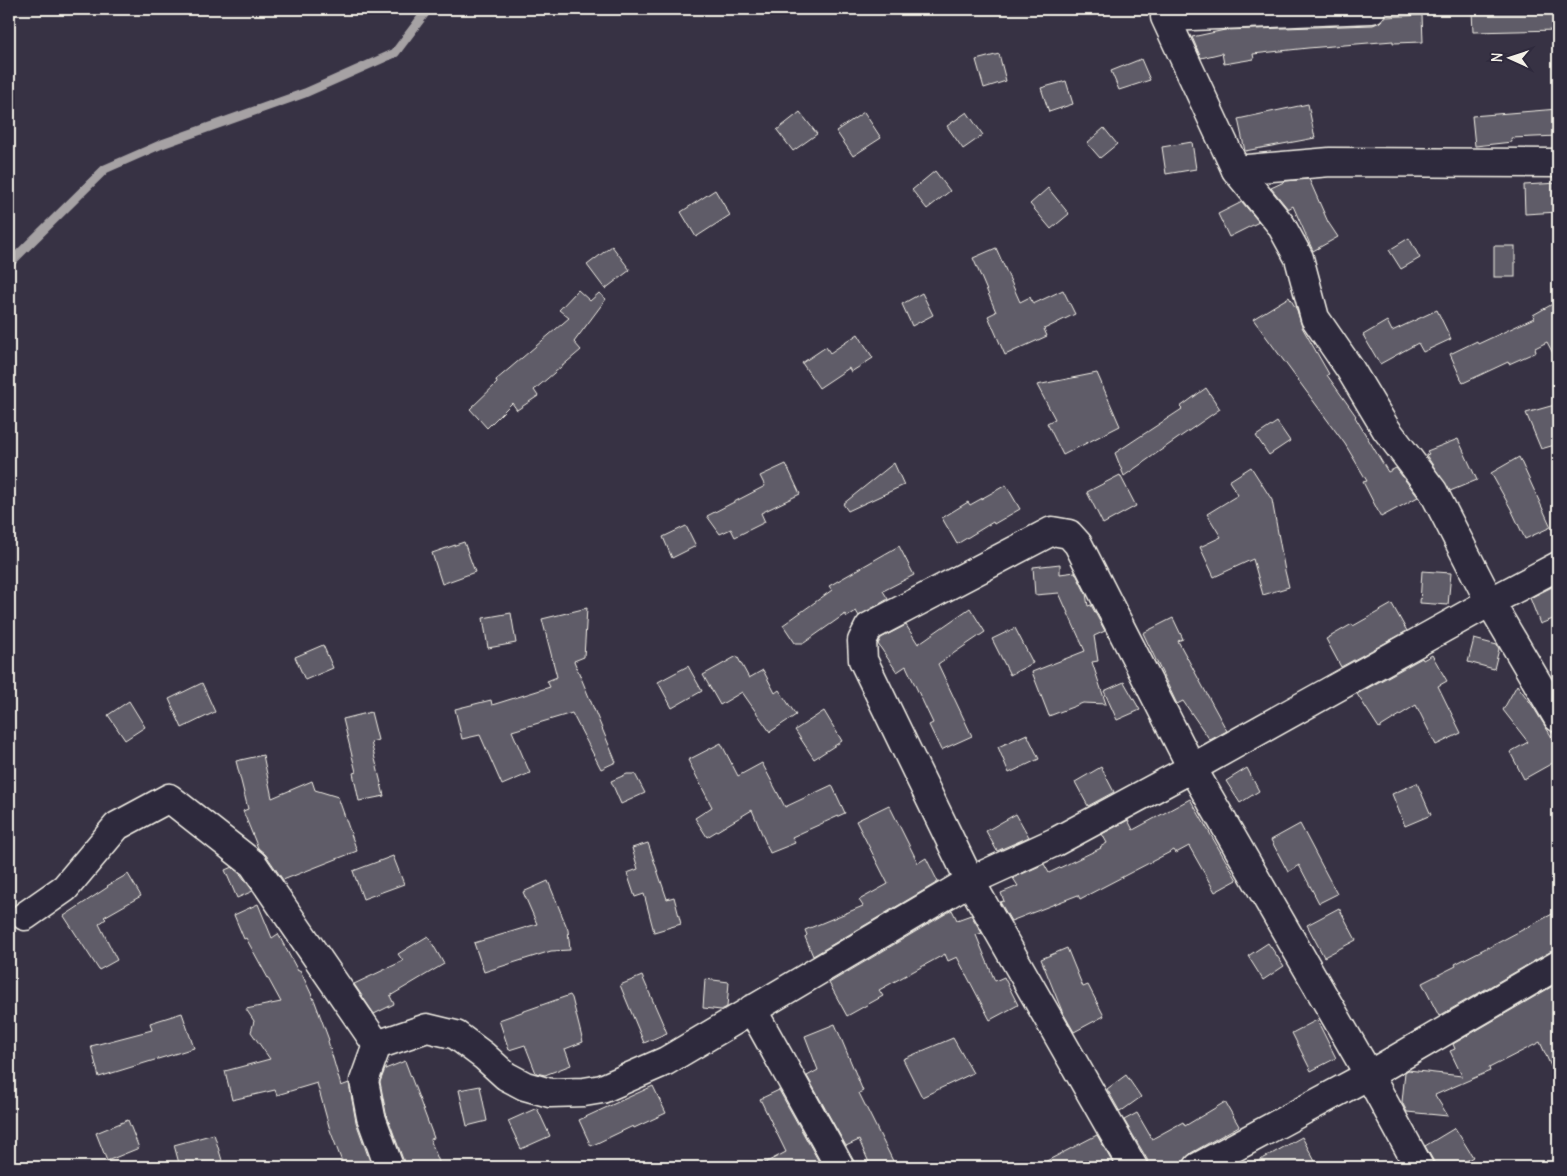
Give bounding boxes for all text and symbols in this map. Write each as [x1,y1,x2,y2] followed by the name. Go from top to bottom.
[1484,32,1534,82] north arrow
[1488,52,1506,63] text: N

